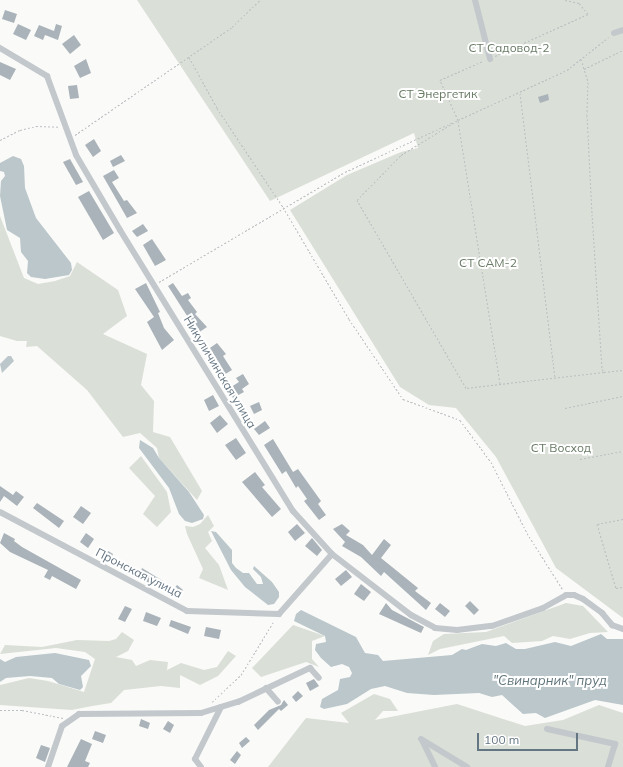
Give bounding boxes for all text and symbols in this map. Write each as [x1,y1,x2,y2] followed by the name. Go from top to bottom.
[468,41,550,55] park label: СТ Садовод-2
[399,87,477,101] park label: СТ Энергетик
[459,256,517,270] park label: СТ САМ-2
[181,313,259,431] street label: Никуличинская улица
[531,441,591,455] park label: СТ Восход
[93,545,185,601] street label: Пронская улица
[493,672,607,688] water label: "Свинарник" пруд
[479,725,580,751] scale bar
[484,732,519,747] text: 100 m

